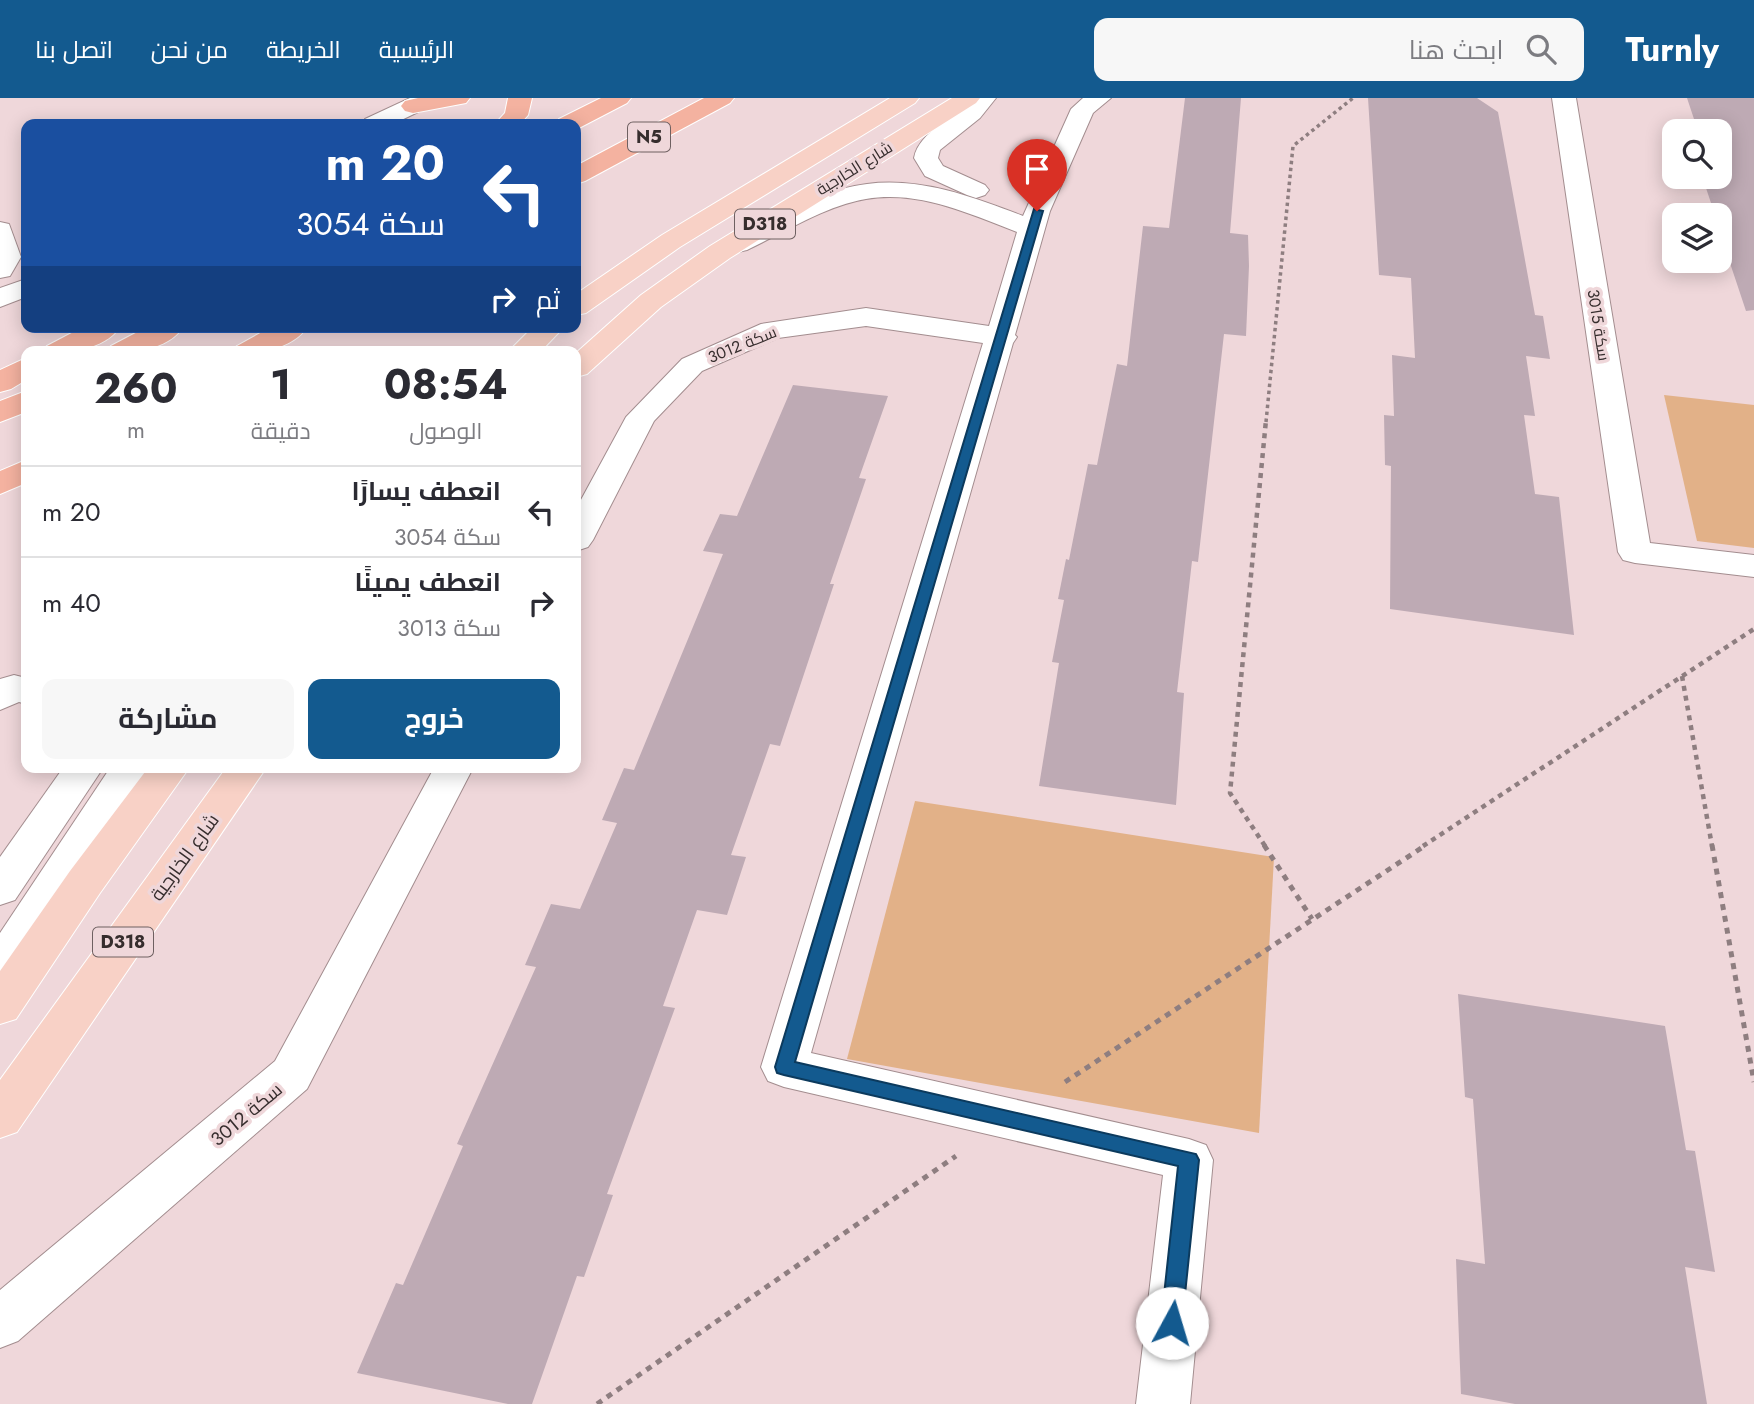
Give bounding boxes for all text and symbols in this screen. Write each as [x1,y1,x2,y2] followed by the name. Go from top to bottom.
[1094,18,1584,81] search box
[1626,26,1719,73] text: Turnly
[1522,30,1560,68] icon: search
[1409,31,1504,69] text: ابحث هنا
[35,32,113,67] text: اتصل بنا
[151,32,228,67] text: من نحن
[266,32,341,67] text: الخريطة
[379,32,454,67] text: الرئيسية
[1662,119,1732,273] map controls
[1662,119,1732,189] button: search
[628,122,670,152] road number: N5
[326,128,445,198] text: 20 m
[812,136,897,201] street label: شارع الخارجية
[1007,139,1067,211] pin
[469,147,560,238] icon: left
[1018,150,1056,188] icon: arrive
[296,201,445,247] text: سكة 3054
[1662,203,1732,273] button: layers
[735,210,795,238] road number: D318
[484,280,522,318] icon: right
[536,281,560,319] text: ثم
[1581,288,1616,363] street label: سكة 3015
[704,320,780,369] street label: سكة 3012
[270,354,291,415] text: 1
[384,354,508,415] text: 08:54
[94,358,178,419] text: 260
[127,413,145,447] text: m
[251,414,311,448] text: دقيقة
[409,414,482,448] text: الوصول
[351,472,501,510] text: انعطف يسارًا
[42,493,101,531] text: 20 m
[522,493,560,531] icon: left
[394,520,501,554] text: سكة 3054
[355,563,501,601] text: انعطف يمينًا
[42,584,101,622] text: 40 m
[522,584,560,622] icon: right
[397,611,501,645] text: سكة 3013
[42,679,294,759] button: مشاركة
[308,679,560,759] button: خروج
[144,808,225,906] street label: شارع الخارجية
[93,928,153,956] road number: D318
[205,1076,288,1152] street label: سكة 3012
[1135,1286,1209,1360] position arrow

